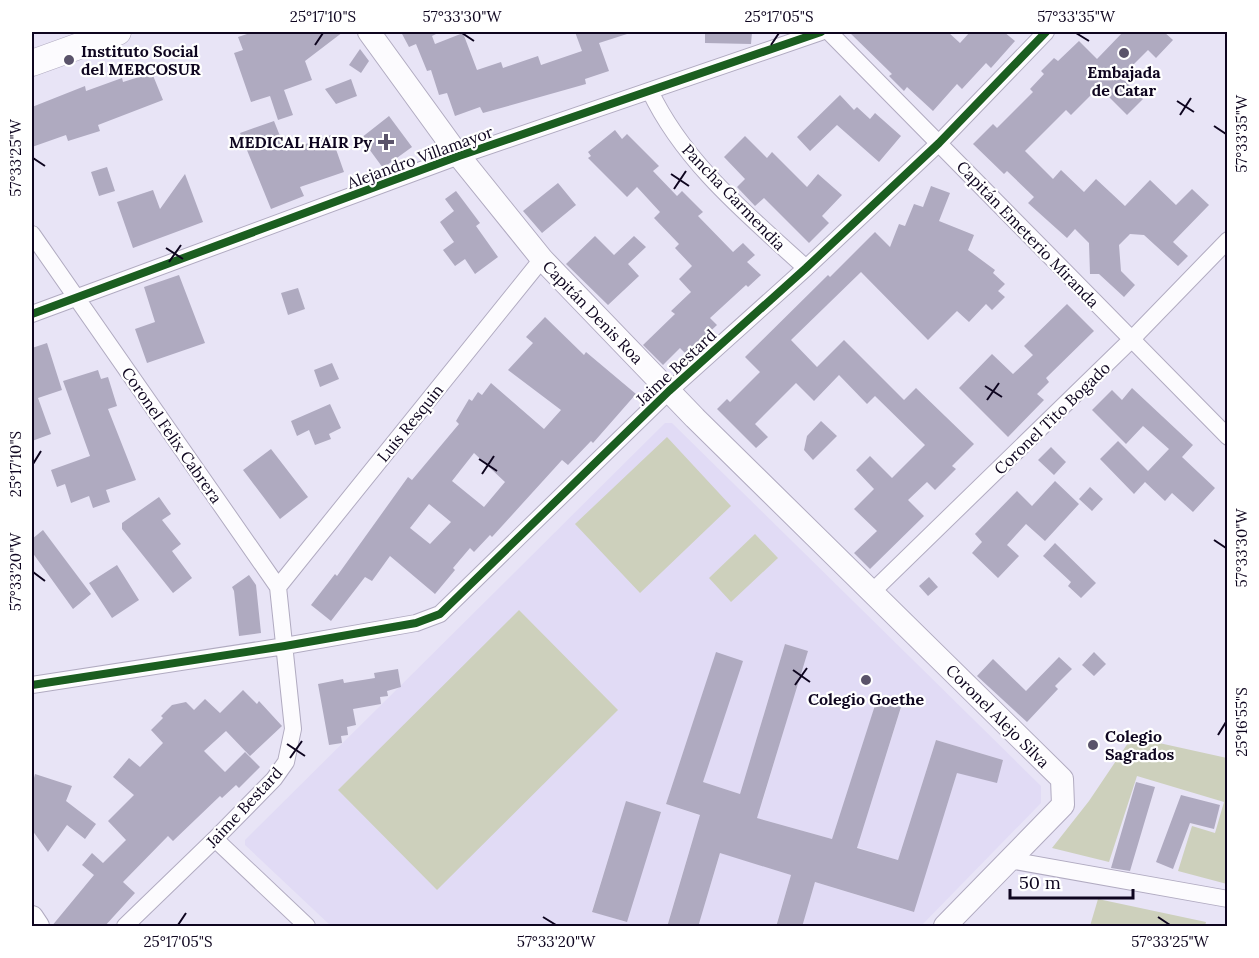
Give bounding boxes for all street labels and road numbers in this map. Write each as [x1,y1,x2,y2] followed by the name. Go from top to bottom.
[343,121,496,193] street label: Alejandro Villamayor
[678,140,790,254] street label: Pancha Garmendia
[953,156,1103,312] street label: Capitán Emeterio Miranda
[539,256,647,368] street label: Capitán Denis Roa
[631,324,721,410] street label: Jaime Bestard
[990,357,1114,479] street label: Coronel Tito Bogado
[117,363,227,507] street label: Coronel Felix Cabrera
[373,380,447,466] street label: Luis Resquin
[942,660,1054,772] street label: Coronel Alejo Silva
[201,762,287,852] street label: Jaime Bestard

